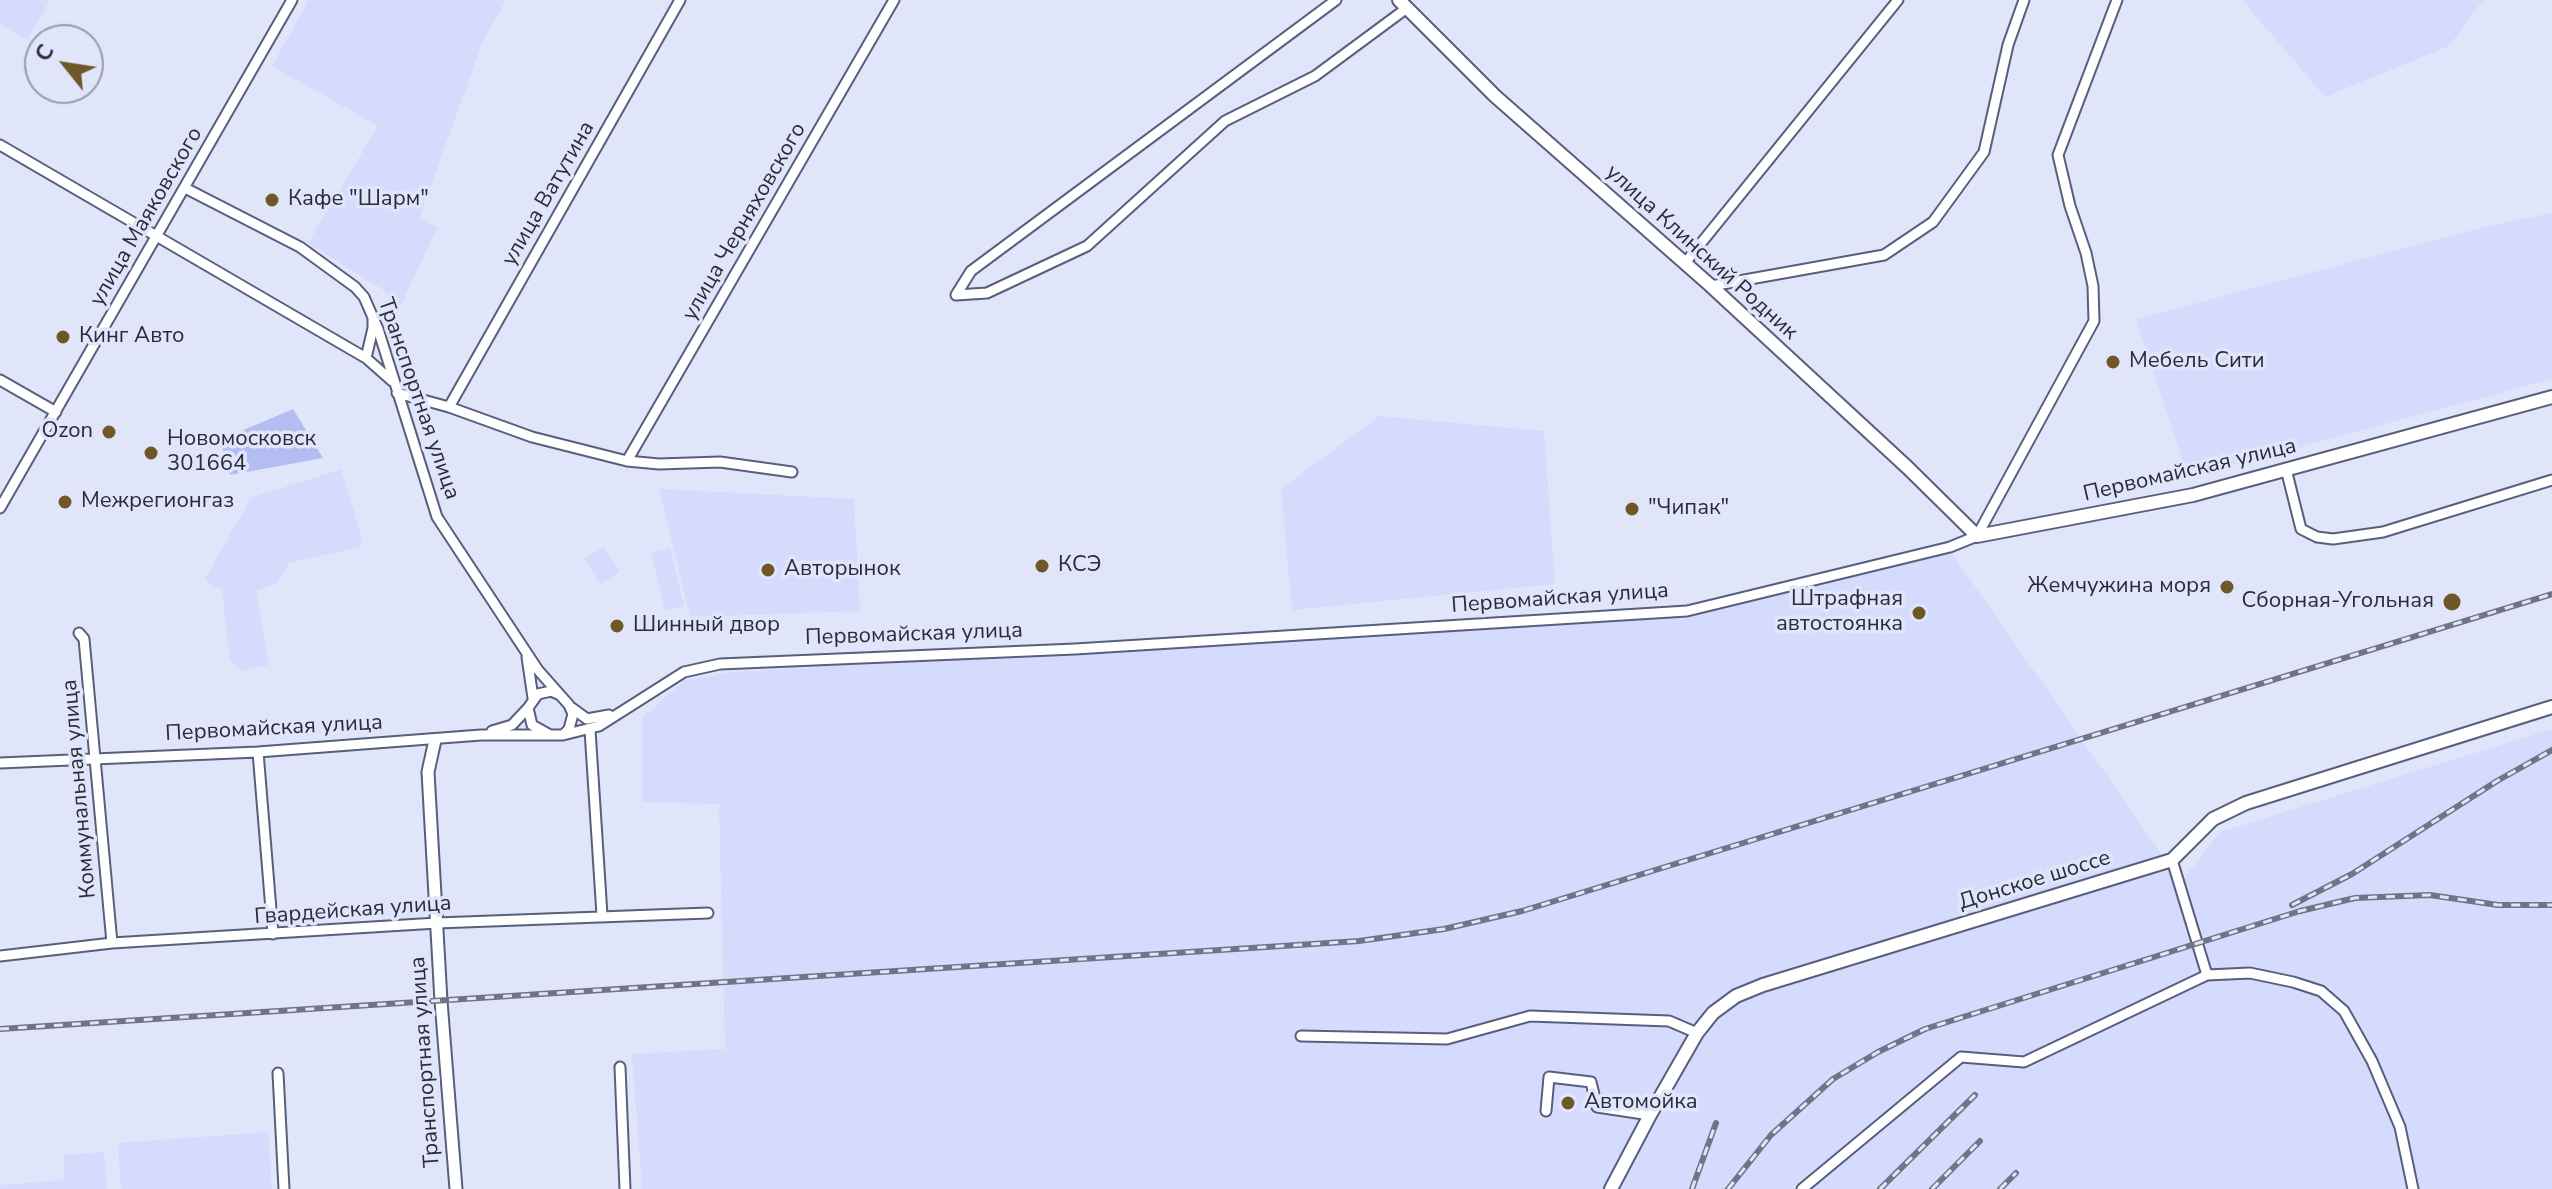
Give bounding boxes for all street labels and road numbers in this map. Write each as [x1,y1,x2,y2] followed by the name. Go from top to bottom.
[497,117,601,271] street label: улица Ватутина
[678,118,812,326] street label: улица Черняховского
[85,123,209,311] street label: улица Маяковского
[1600,160,1802,346] street label: улица Клинский Родник
[371,295,465,503] street label: Транспортная улица
[2081,434,2299,508] street label: Первомайская улица
[1450,578,1670,620] street label: Первомайская улица
[805,618,1023,652] street label: Первомайская улица
[57,678,103,900] street label: Коммунальная улица
[164,710,384,748] street label: Первомайская улица
[1956,845,2114,917] street label: Донское шоссе
[254,891,452,931] street label: Гвардейская улица
[405,956,447,1168] street label: Транспортная улица

